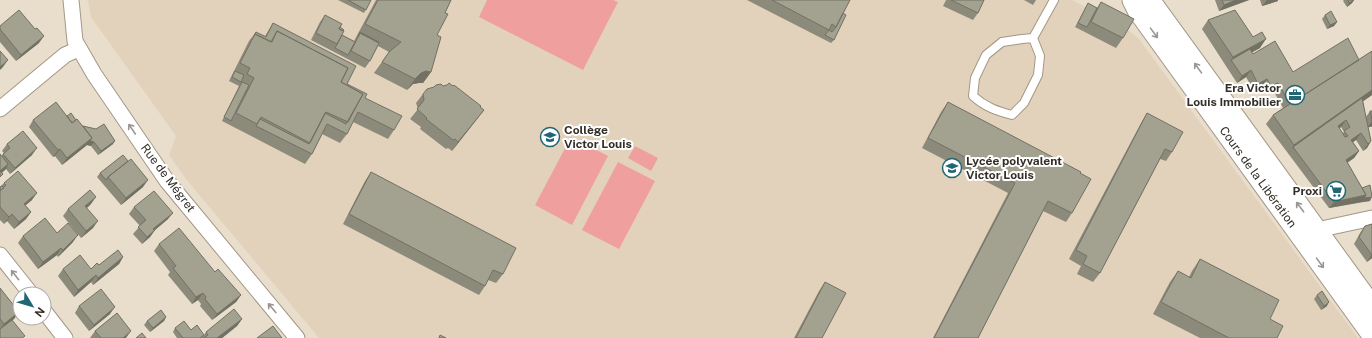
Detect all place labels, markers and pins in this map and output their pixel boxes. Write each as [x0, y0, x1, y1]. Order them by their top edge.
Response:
place label: Era Victor Louis Immobilier [1186, 81, 1281, 109]
office icon: Era Victor Louis Immobilier [1284, 84, 1306, 106]
place label: Collège Victor Louis [564, 123, 632, 151]
school or university icon: Collège Victor Louis [539, 126, 561, 148]
place label: Lycée polyvalent Victor Louis [966, 154, 1062, 182]
school or university icon: Lycée polyvalent Victor Louis [941, 157, 963, 179]
supermarket icon: Proxi [1325, 180, 1347, 202]
place label: Proxi [1293, 184, 1322, 198]

